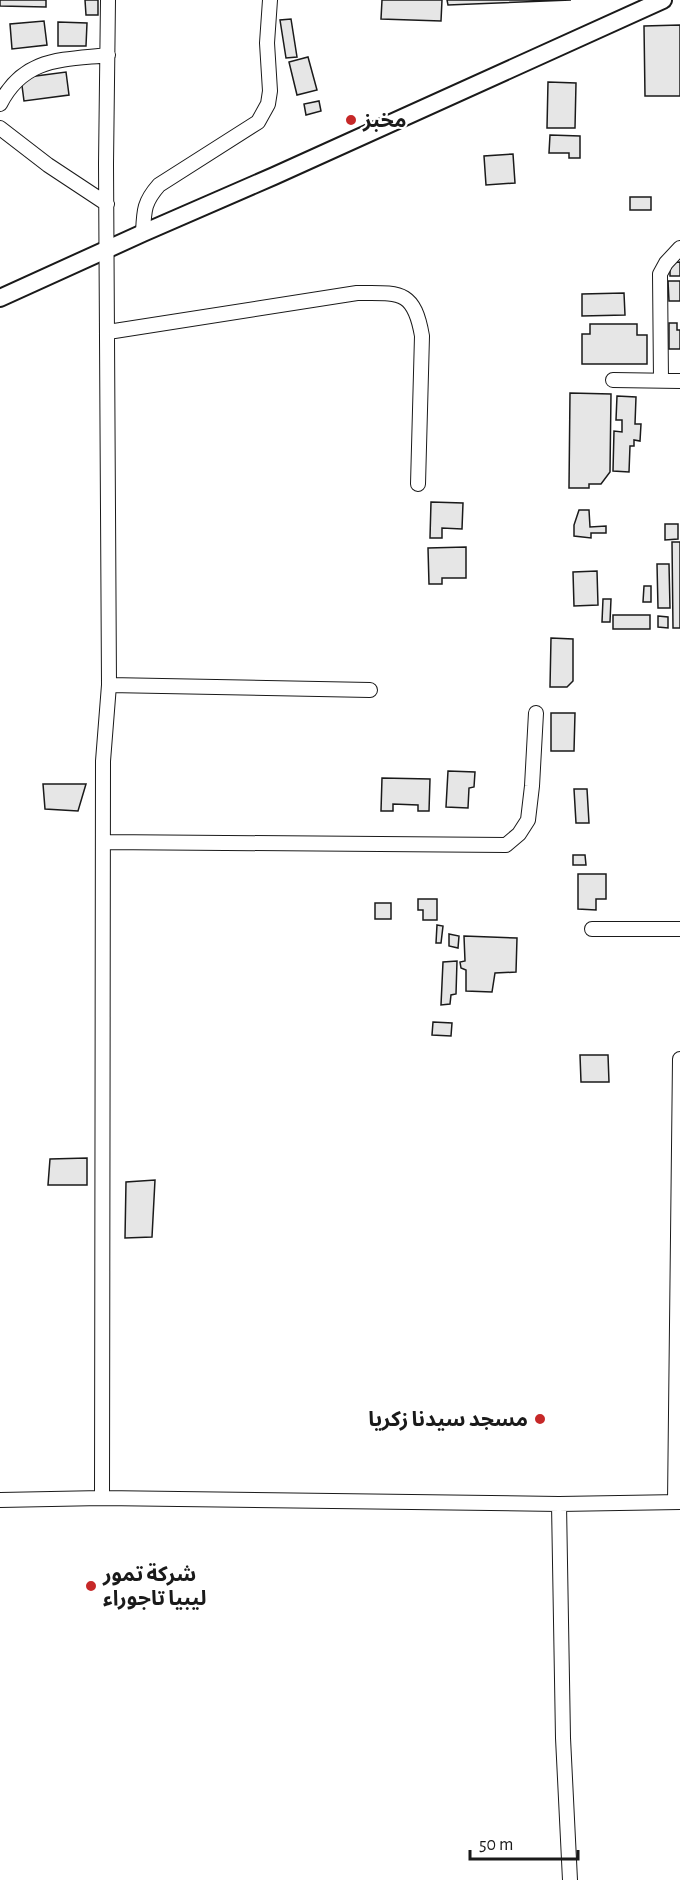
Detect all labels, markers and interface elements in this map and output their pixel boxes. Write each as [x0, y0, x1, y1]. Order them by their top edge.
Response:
place label: مخبز [362, 110, 406, 132]
marker: مخبز [344, 113, 358, 127]
place label: مسجد سيدنا زكريا [368, 1409, 528, 1431]
marker: مسجد سيدنا زكريا [533, 1412, 547, 1426]
place label: شركة تمور ليبيا تاجوراء [102, 1563, 206, 1610]
marker: شركة تمور ليبيا تاجوراء [84, 1579, 98, 1593]
scale bar [470, 1823, 578, 1861]
text: 50 m [479, 1836, 513, 1854]

